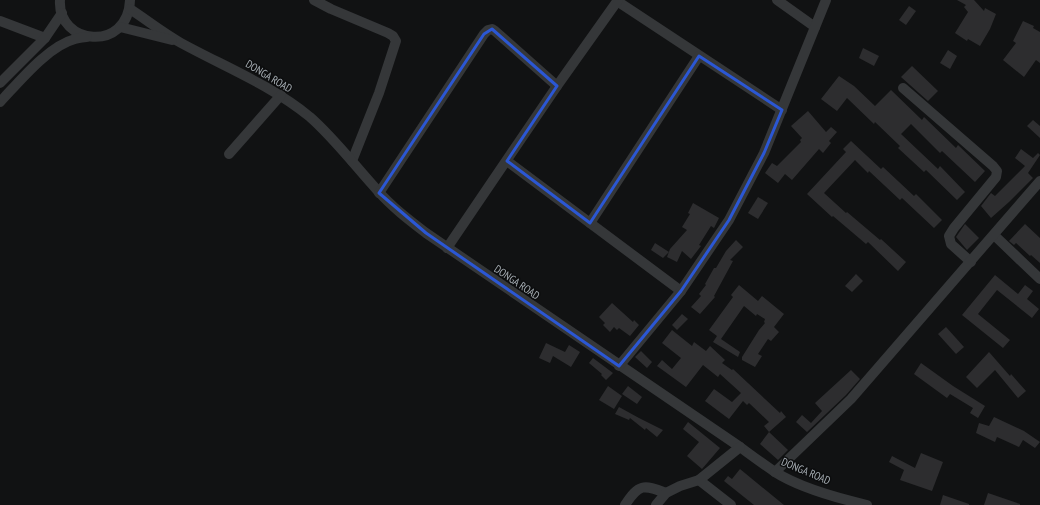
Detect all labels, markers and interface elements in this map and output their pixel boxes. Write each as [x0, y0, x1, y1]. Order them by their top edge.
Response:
street label: DONGA ROAD [243, 57, 295, 96]
street label: DONGA ROAD [491, 262, 543, 302]
street label: DONGA ROAD [779, 454, 833, 488]

